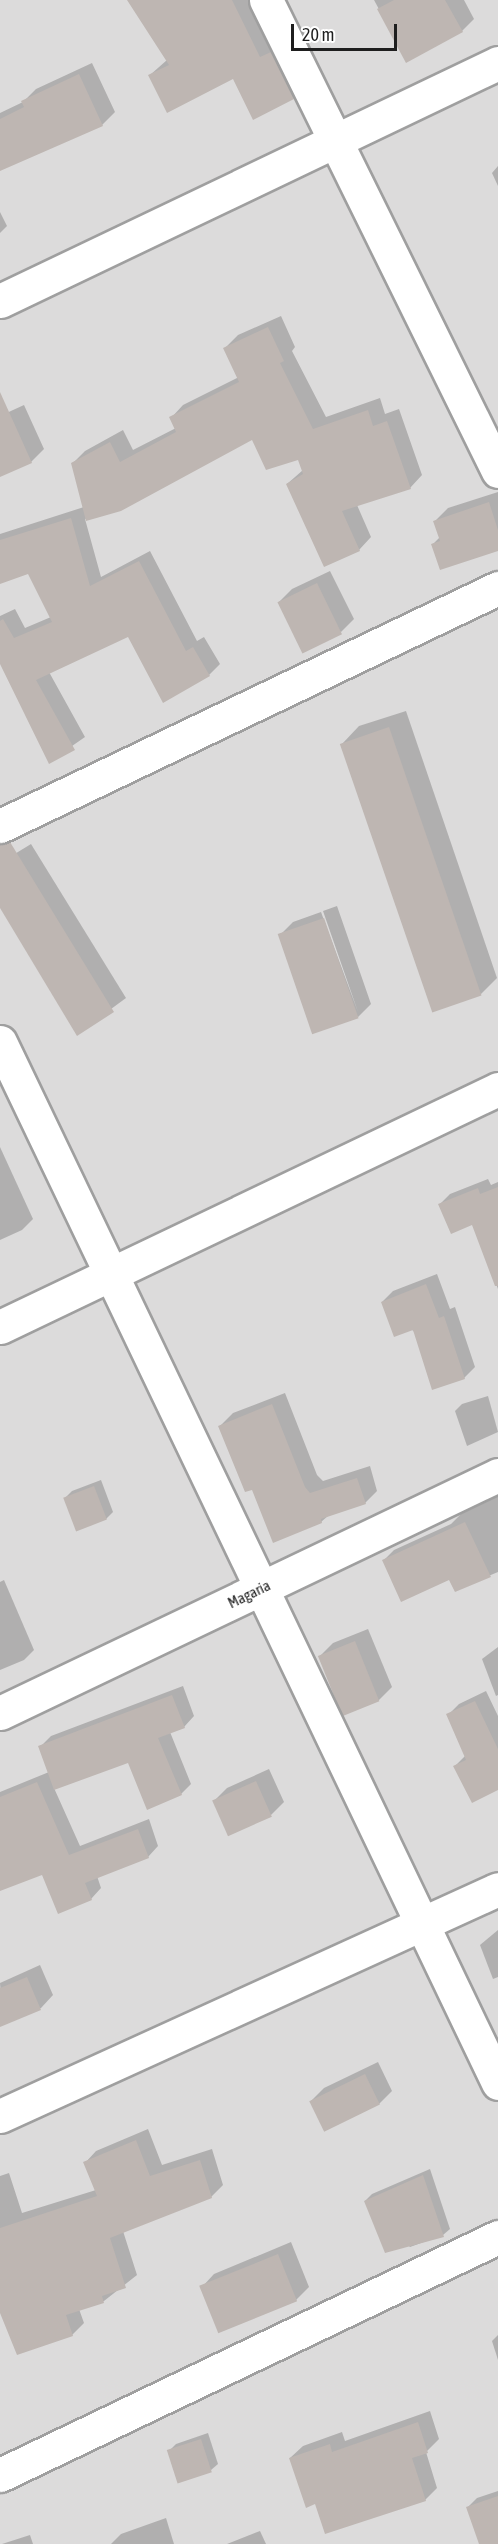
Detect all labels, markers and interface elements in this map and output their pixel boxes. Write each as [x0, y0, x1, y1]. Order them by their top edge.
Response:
scale bar [294, 12, 400, 50]
text: 20 m [302, 24, 334, 45]
street label: Magaria [225, 1576, 273, 1612]

